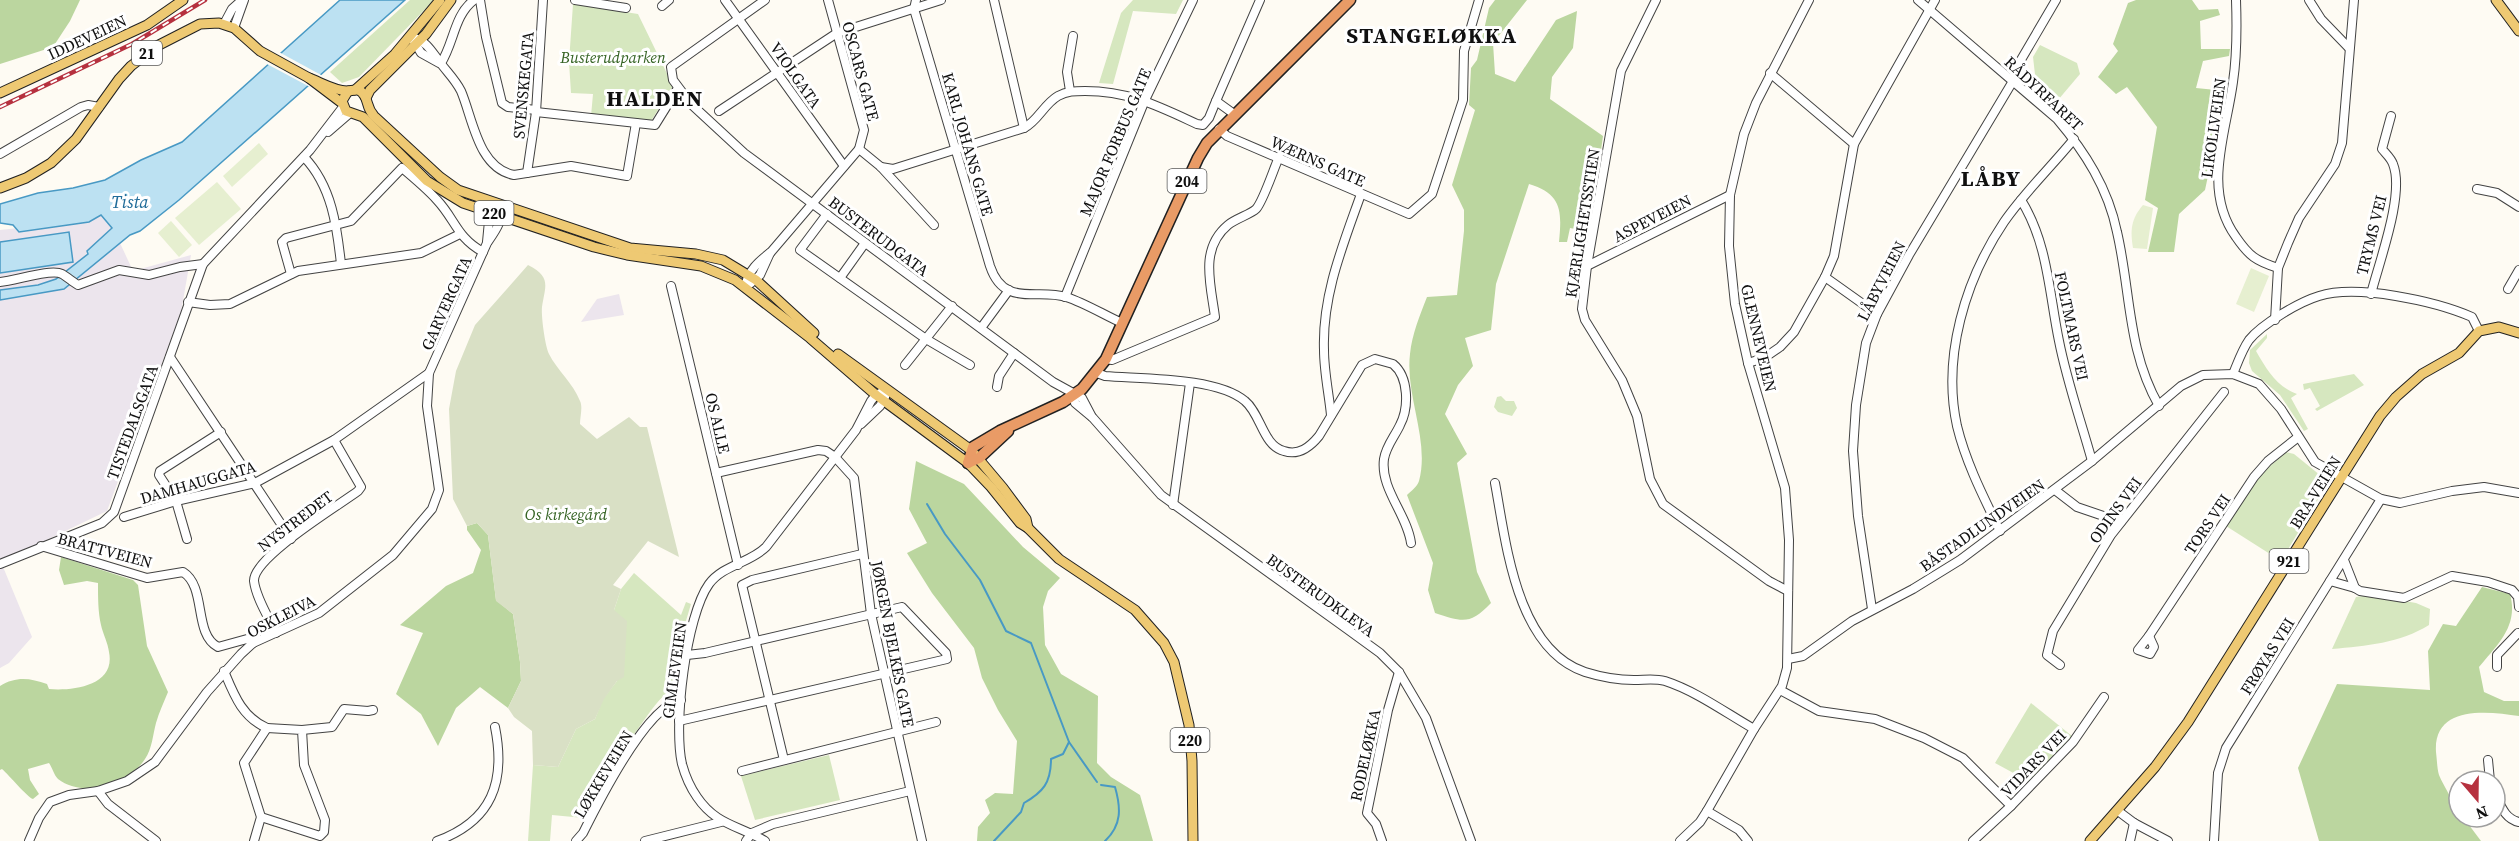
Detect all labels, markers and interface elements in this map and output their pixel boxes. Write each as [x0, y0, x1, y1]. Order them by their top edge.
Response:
street label: IDDEVEIEN [44, 9, 130, 65]
street label: OSCARS GATE [837, 19, 885, 123]
district label: STANGELØKKA [1346, 20, 1518, 50]
street label: SVENSKEGATA [507, 30, 539, 140]
street label: VIOLGATA [765, 38, 827, 113]
road number: 21 [132, 41, 162, 65]
park label: Busterudparken [559, 46, 666, 68]
street label: RÅDYRFARET [2000, 51, 2088, 135]
street label: MAJOR FORBUS GATE [1074, 64, 1156, 219]
street label: KARL JOHANS GATE [937, 70, 999, 219]
street label: LIKOLLVEIEN [2195, 76, 2231, 180]
district label: HALDEN [606, 83, 704, 113]
street label: WÆRNS GATE [1267, 130, 1369, 192]
street label: KJÆRLIGHETSSTIEN [1559, 146, 1605, 299]
district label: LÅBY [1961, 163, 2021, 193]
road number: 204 [1168, 169, 1206, 193]
water label: Tista [111, 189, 149, 214]
street label: ASPEVEIEN [1609, 189, 1695, 247]
street label: BUSTERUDGATA [824, 191, 934, 281]
street label: TRYMS VEI [2350, 193, 2392, 277]
road number: 220 [474, 201, 514, 225]
street label: LÅBYVEIEN [1851, 237, 1911, 325]
street label: GARVERGATA [415, 252, 477, 353]
street label: FOLTMARS VEI [2050, 269, 2094, 383]
street label: GLENNEVEIEN [1736, 282, 1782, 394]
street label: TISTEDALSGATA [101, 361, 163, 483]
street label: OS ALLE [700, 390, 736, 456]
street label: BRA-VEIEN [2284, 451, 2346, 533]
street label: DAMHAUGGATA [138, 455, 259, 509]
street label: ODINS VEI [2083, 472, 2147, 548]
street label: BÅSTADLUNDVEIEN [1915, 473, 2049, 577]
street label: NYSTREDET [253, 485, 338, 557]
street label: TORS VEI [2179, 489, 2235, 559]
park label: Os kirkegård [525, 503, 608, 525]
street label: BRATTVEIEN [55, 527, 155, 573]
street label: BUSTERUDKLEVA [1262, 548, 1380, 642]
road number: 921 [2270, 549, 2308, 573]
street label: JØRGEN BJELKES GATE [866, 558, 920, 730]
street label: OSKLEIVA [243, 589, 319, 643]
street label: FRØYAS VEI [2235, 613, 2299, 699]
street label: GIMLEVEIEN [656, 620, 692, 720]
street label: RODELØKKA [1344, 706, 1386, 803]
street label: VIDARS VEI [1995, 724, 2071, 802]
street label: LØKKEVEIEN [568, 726, 638, 822]
road number: 220 [1170, 728, 1210, 752]
north arrow [2447, 769, 2507, 829]
text: N [2473, 801, 2491, 826]

